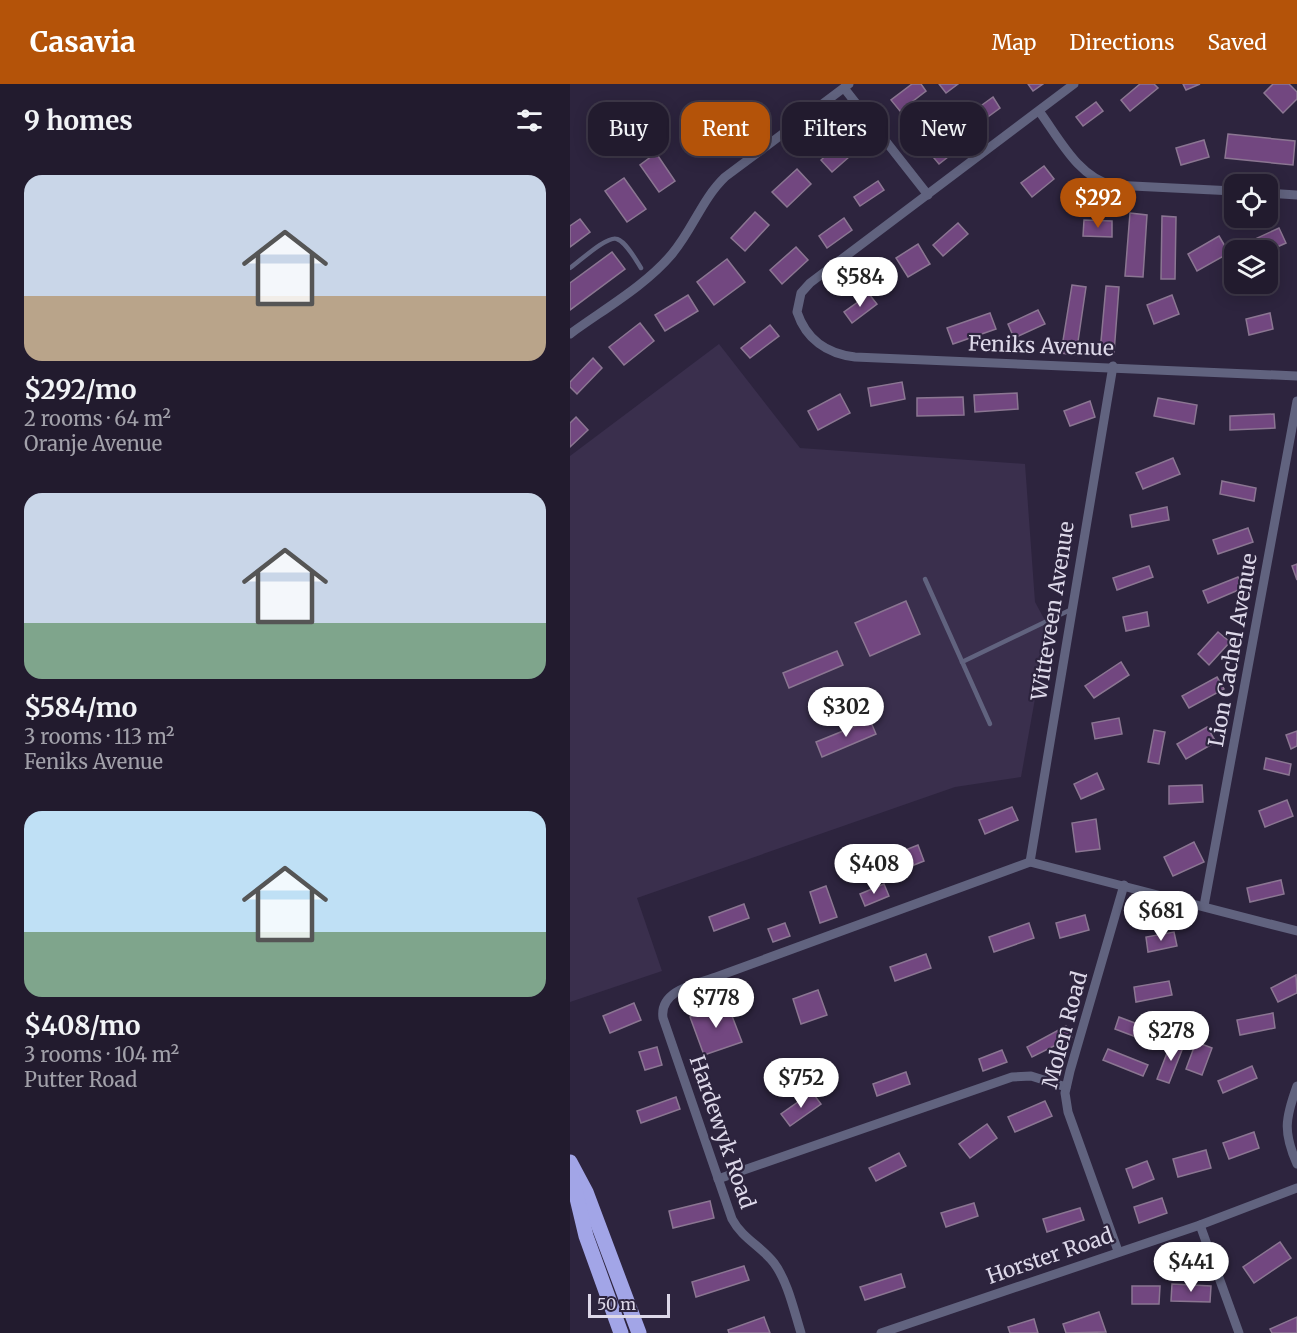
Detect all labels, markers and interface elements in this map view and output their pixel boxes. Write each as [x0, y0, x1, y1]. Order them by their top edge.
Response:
text: Casavia [30, 24, 136, 60]
text: Map [992, 29, 1036, 56]
text: Directions [1069, 29, 1174, 56]
text: Saved [1207, 29, 1267, 56]
chip: Buy [588, 102, 669, 156]
chip: Rent [681, 102, 770, 156]
chip: Filters [782, 102, 888, 156]
chip: New [900, 102, 987, 156]
text: 9 homes [24, 104, 133, 137]
icon: filters [513, 104, 546, 137]
map controls [1224, 174, 1278, 294]
button: locate [1224, 174, 1278, 228]
pin: $292 [1062, 178, 1134, 229]
text: $292 [1074, 185, 1122, 210]
icon: home [231, 214, 339, 322]
button: layers [1224, 240, 1278, 294]
pin: $584 [824, 257, 896, 308]
text: $584 [836, 264, 884, 289]
street label: Feniks Avenue [968, 329, 1114, 362]
text: $292/mo [24, 373, 137, 406]
text: 2 rooms · 64 m² [24, 406, 171, 431]
text: Oranje Avenue [24, 431, 162, 456]
street label: Witteveen Avenue [1025, 519, 1080, 704]
icon: home [231, 532, 339, 640]
street label: Lion Cachel Avenue [1202, 551, 1263, 749]
pin: $302 [810, 687, 882, 738]
text: $584/mo [24, 691, 137, 724]
text: $302 [822, 694, 870, 719]
text: 3 rooms · 113 m² [24, 724, 174, 749]
text: Feniks Avenue [24, 749, 163, 774]
pin: $408 [838, 844, 910, 895]
icon: home [231, 850, 339, 958]
text: $408 [848, 851, 900, 876]
pin: $681 [1125, 891, 1197, 942]
text: $681 [1138, 898, 1184, 923]
street label: Molen Road [1036, 968, 1093, 1091]
pin: $778 [680, 978, 752, 1029]
text: $778 [692, 985, 740, 1010]
text: $408/mo [24, 1009, 141, 1042]
pin: $278 [1135, 1011, 1207, 1062]
text: $278 [1147, 1018, 1195, 1043]
text: 3 rooms · 104 m² [24, 1042, 179, 1067]
street label: Hardewyk Road [684, 1052, 761, 1212]
pin: $752 [765, 1058, 837, 1109]
text: $752 [778, 1065, 824, 1090]
text: Putter Road [24, 1067, 137, 1092]
street label: Horster Road [983, 1221, 1117, 1290]
pin: $441 [1155, 1242, 1227, 1293]
text: $441 [1168, 1249, 1214, 1274]
scale bar [588, 1291, 670, 1318]
text: 50 m [597, 1294, 636, 1314]

